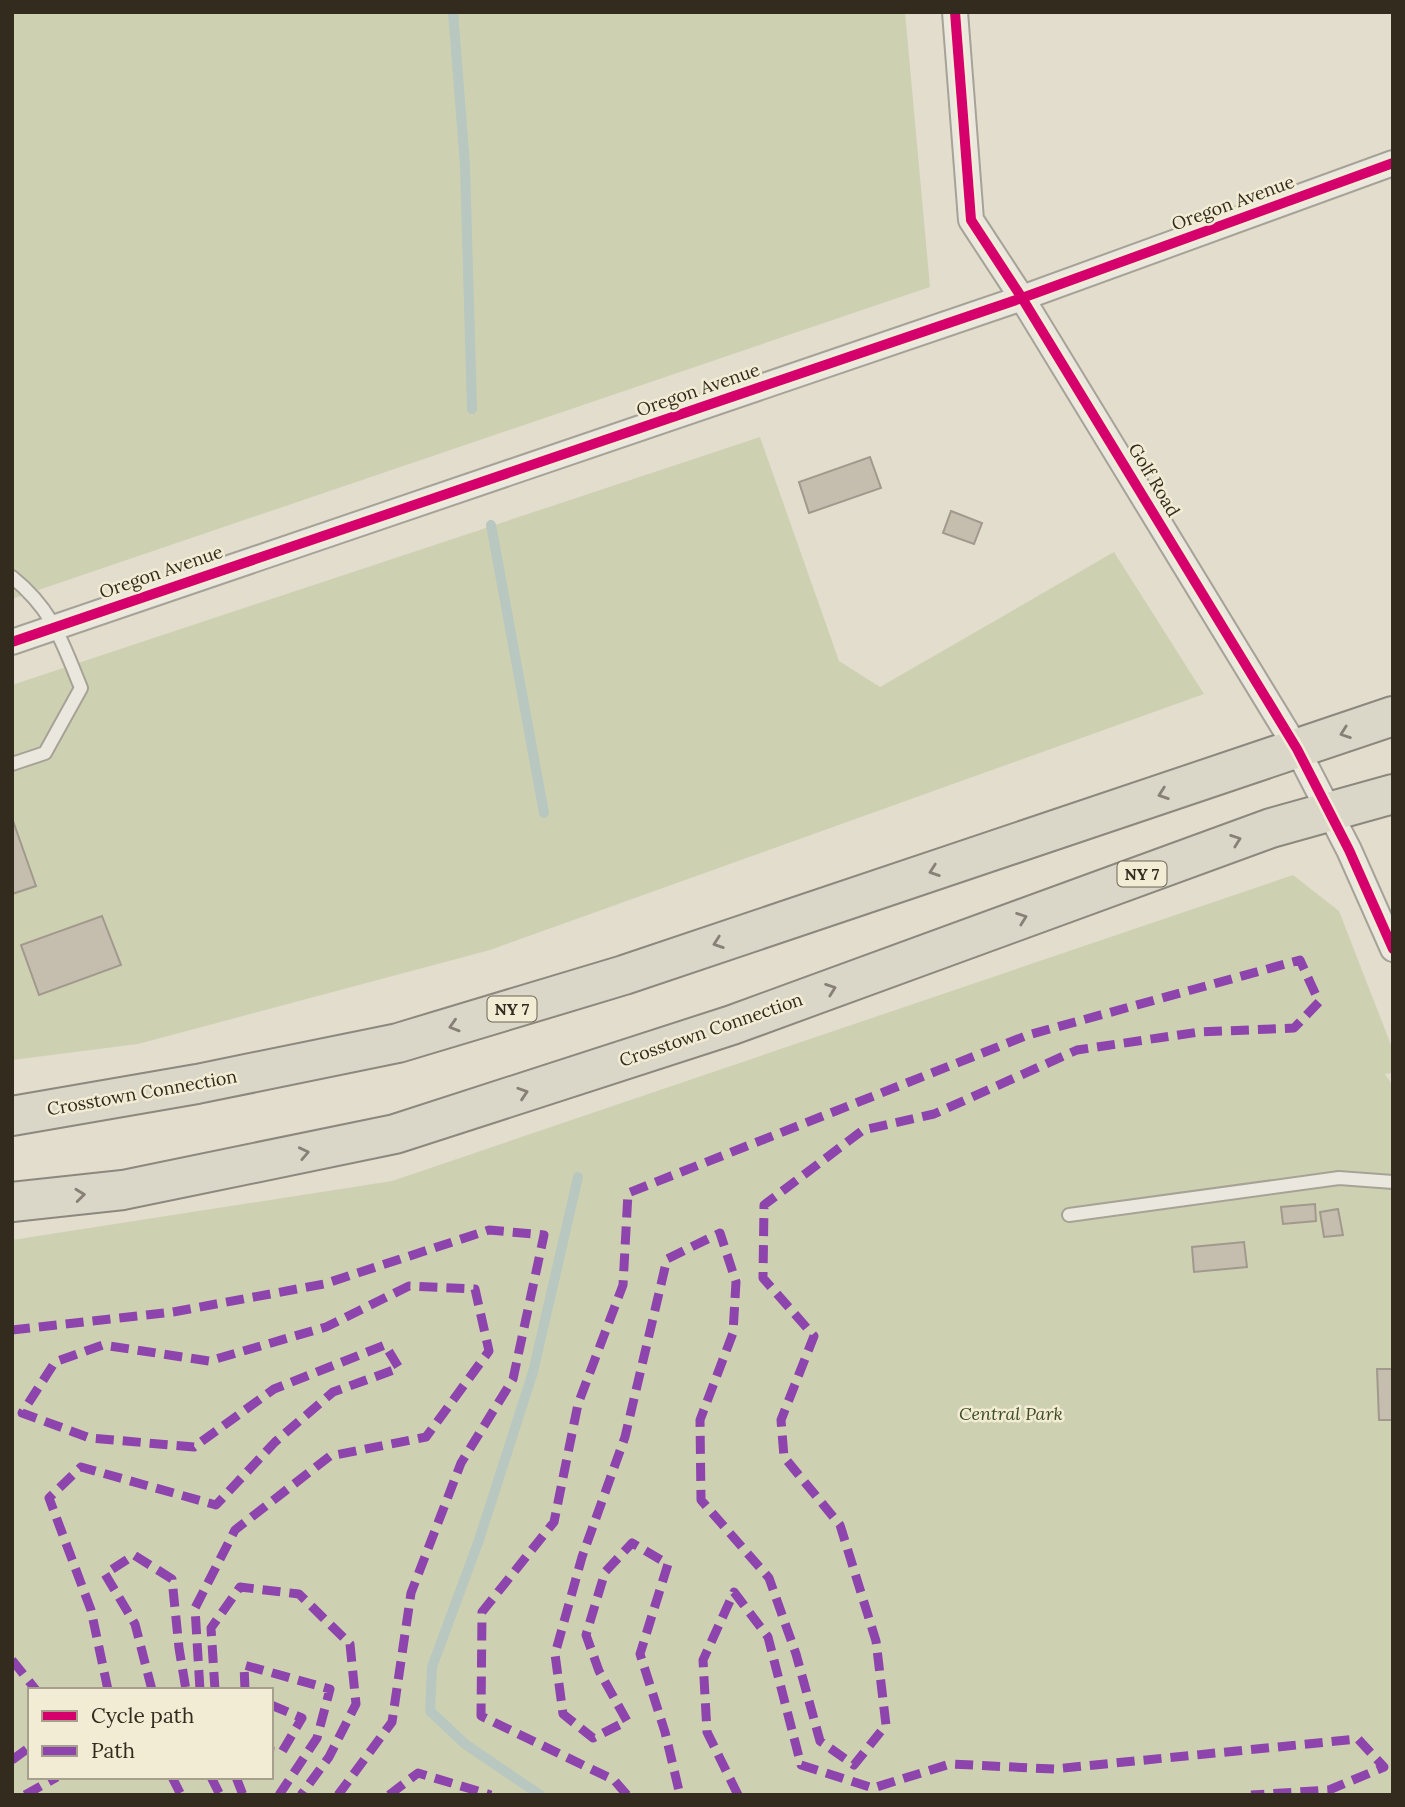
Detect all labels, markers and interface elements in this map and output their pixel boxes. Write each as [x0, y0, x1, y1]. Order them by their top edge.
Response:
street label: Oregon Avenue [1168, 170, 1298, 235]
street label: Oregon Avenue [633, 358, 763, 421]
street label: Golf Road [1124, 439, 1185, 521]
street label: Oregon Avenue [96, 540, 226, 603]
one-way arrow [1340, 724, 1352, 738]
one-way arrow [1157, 786, 1170, 800]
one-way arrow [1229, 834, 1241, 848]
road number: NY 7 [1118, 862, 1166, 887]
one-way arrow [928, 863, 941, 877]
one-way arrow [1015, 912, 1027, 926]
one-way arrow [713, 935, 725, 950]
one-way arrow [824, 983, 836, 997]
street label: Crosstown Connection [616, 987, 806, 1072]
road number: NY 7 [488, 996, 536, 1021]
one-way arrow [449, 1018, 461, 1033]
street label: Crosstown Connection [45, 1064, 239, 1121]
one-way arrow [516, 1087, 528, 1101]
one-way arrow [298, 1146, 310, 1161]
one-way arrow [74, 1187, 86, 1202]
park label: Central Park [959, 1402, 1063, 1425]
legend [28, 1688, 273, 1779]
text: Cycle path [91, 1702, 194, 1729]
text: Path [91, 1737, 135, 1764]

